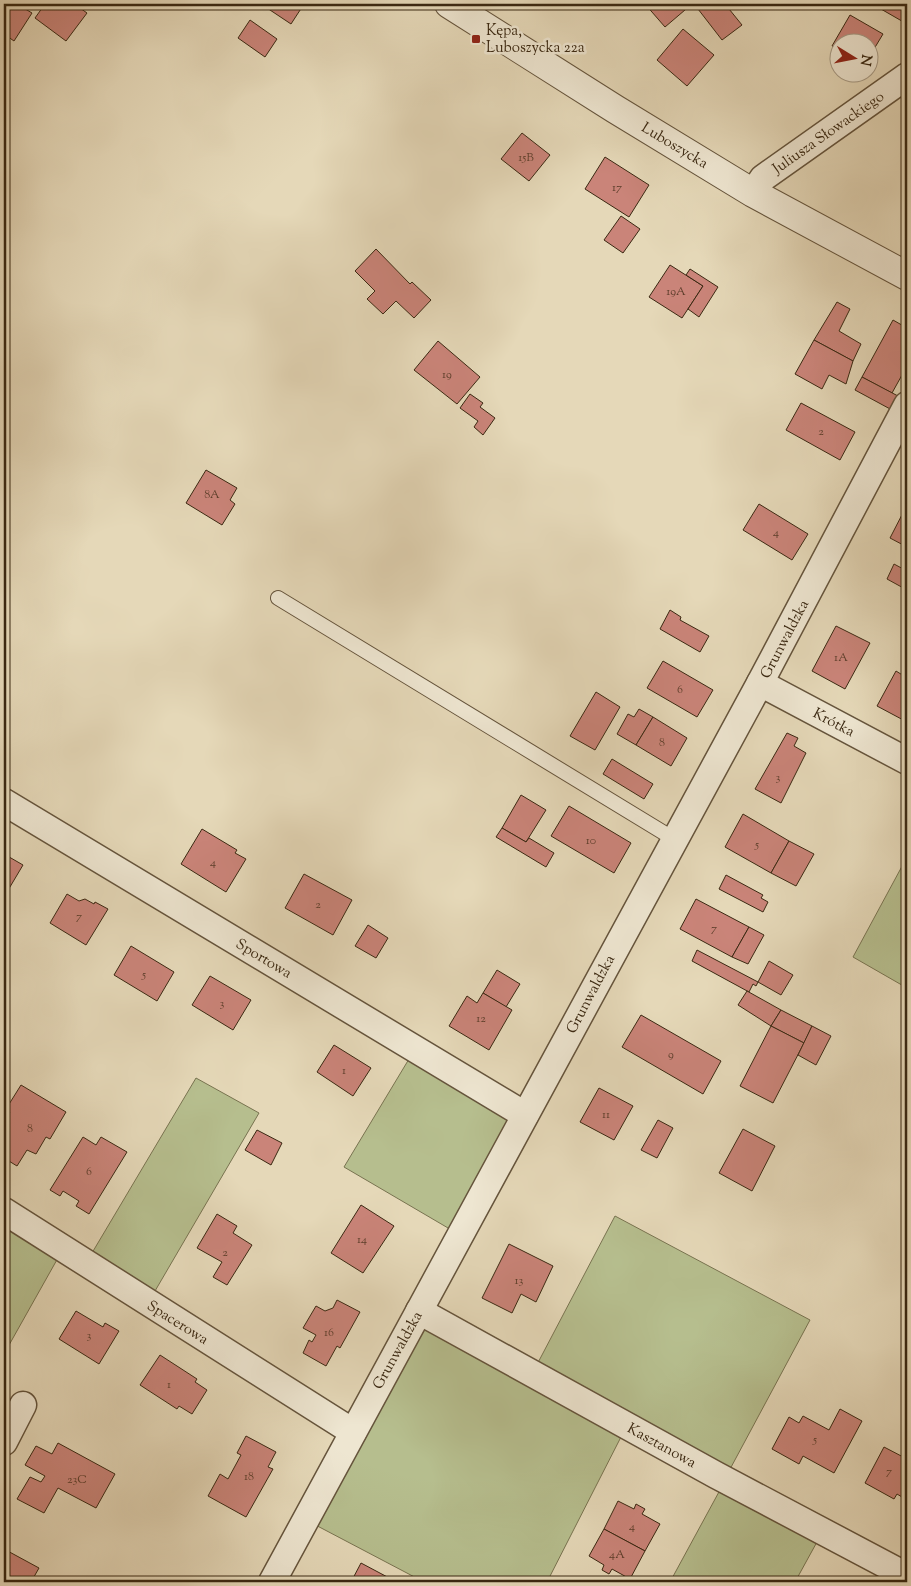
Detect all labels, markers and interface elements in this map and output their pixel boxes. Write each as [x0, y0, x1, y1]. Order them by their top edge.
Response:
place label: Kępa, Luboszycka 22a [486, 21, 585, 59]
north arrow [828, 32, 878, 82]
marker: Kępa, Luboszycka 22a [470, 33, 482, 45]
text: N [854, 53, 876, 67]
street label: Juliusza Słowackiego [768, 87, 889, 180]
street label: Luboszycka [637, 118, 712, 175]
house number: 15B [518, 149, 534, 167]
house number: 17 [612, 179, 622, 197]
house number: 19A [666, 283, 686, 301]
house number: 19 [442, 366, 452, 384]
house number: 2 [818, 423, 824, 441]
house number: 8A [204, 486, 220, 504]
house number: 4 [773, 524, 779, 542]
street label: Grunwaldzka [756, 597, 815, 683]
house number: 1A [834, 649, 848, 667]
house number: 6 [677, 681, 683, 699]
street label: Krótka [809, 704, 858, 743]
house number: 8 [659, 734, 665, 752]
house number: 3 [776, 769, 781, 787]
house number: 10 [586, 832, 596, 850]
house number: 5 [754, 836, 759, 854]
house number: 4 [210, 854, 216, 872]
house number: 2 [315, 896, 321, 914]
house number: 7 [76, 908, 82, 926]
house number: 7 [711, 920, 717, 938]
street label: Sportowa [231, 934, 295, 984]
street label: Grunwaldzka [562, 952, 621, 1038]
house number: 5 [141, 966, 146, 984]
house number: 3 [220, 995, 225, 1013]
house number: 12 [476, 1010, 486, 1028]
house number: 9 [668, 1046, 674, 1064]
house number: 1 [342, 1062, 346, 1080]
house number: 11 [602, 1106, 610, 1124]
house number: 8 [27, 1120, 33, 1138]
house number: 6 [86, 1163, 92, 1181]
house number: 14 [357, 1231, 367, 1249]
house number: 2 [222, 1244, 228, 1262]
house number: 13 [515, 1272, 524, 1290]
street label: Spacerowa [142, 1296, 212, 1351]
street label: Grunwaldzka [368, 1308, 428, 1394]
house number: 16 [324, 1324, 334, 1342]
house number: 3 [87, 1327, 92, 1345]
house number: 1 [167, 1376, 171, 1394]
street label: Kasztanowa [623, 1419, 700, 1474]
house number: 5 [812, 1431, 817, 1449]
house number: 7 [886, 1463, 892, 1481]
house number: 18 [244, 1468, 254, 1486]
house number: 23C [67, 1471, 87, 1489]
house number: 4 [629, 1518, 635, 1536]
house number: 4A [609, 1546, 625, 1564]

